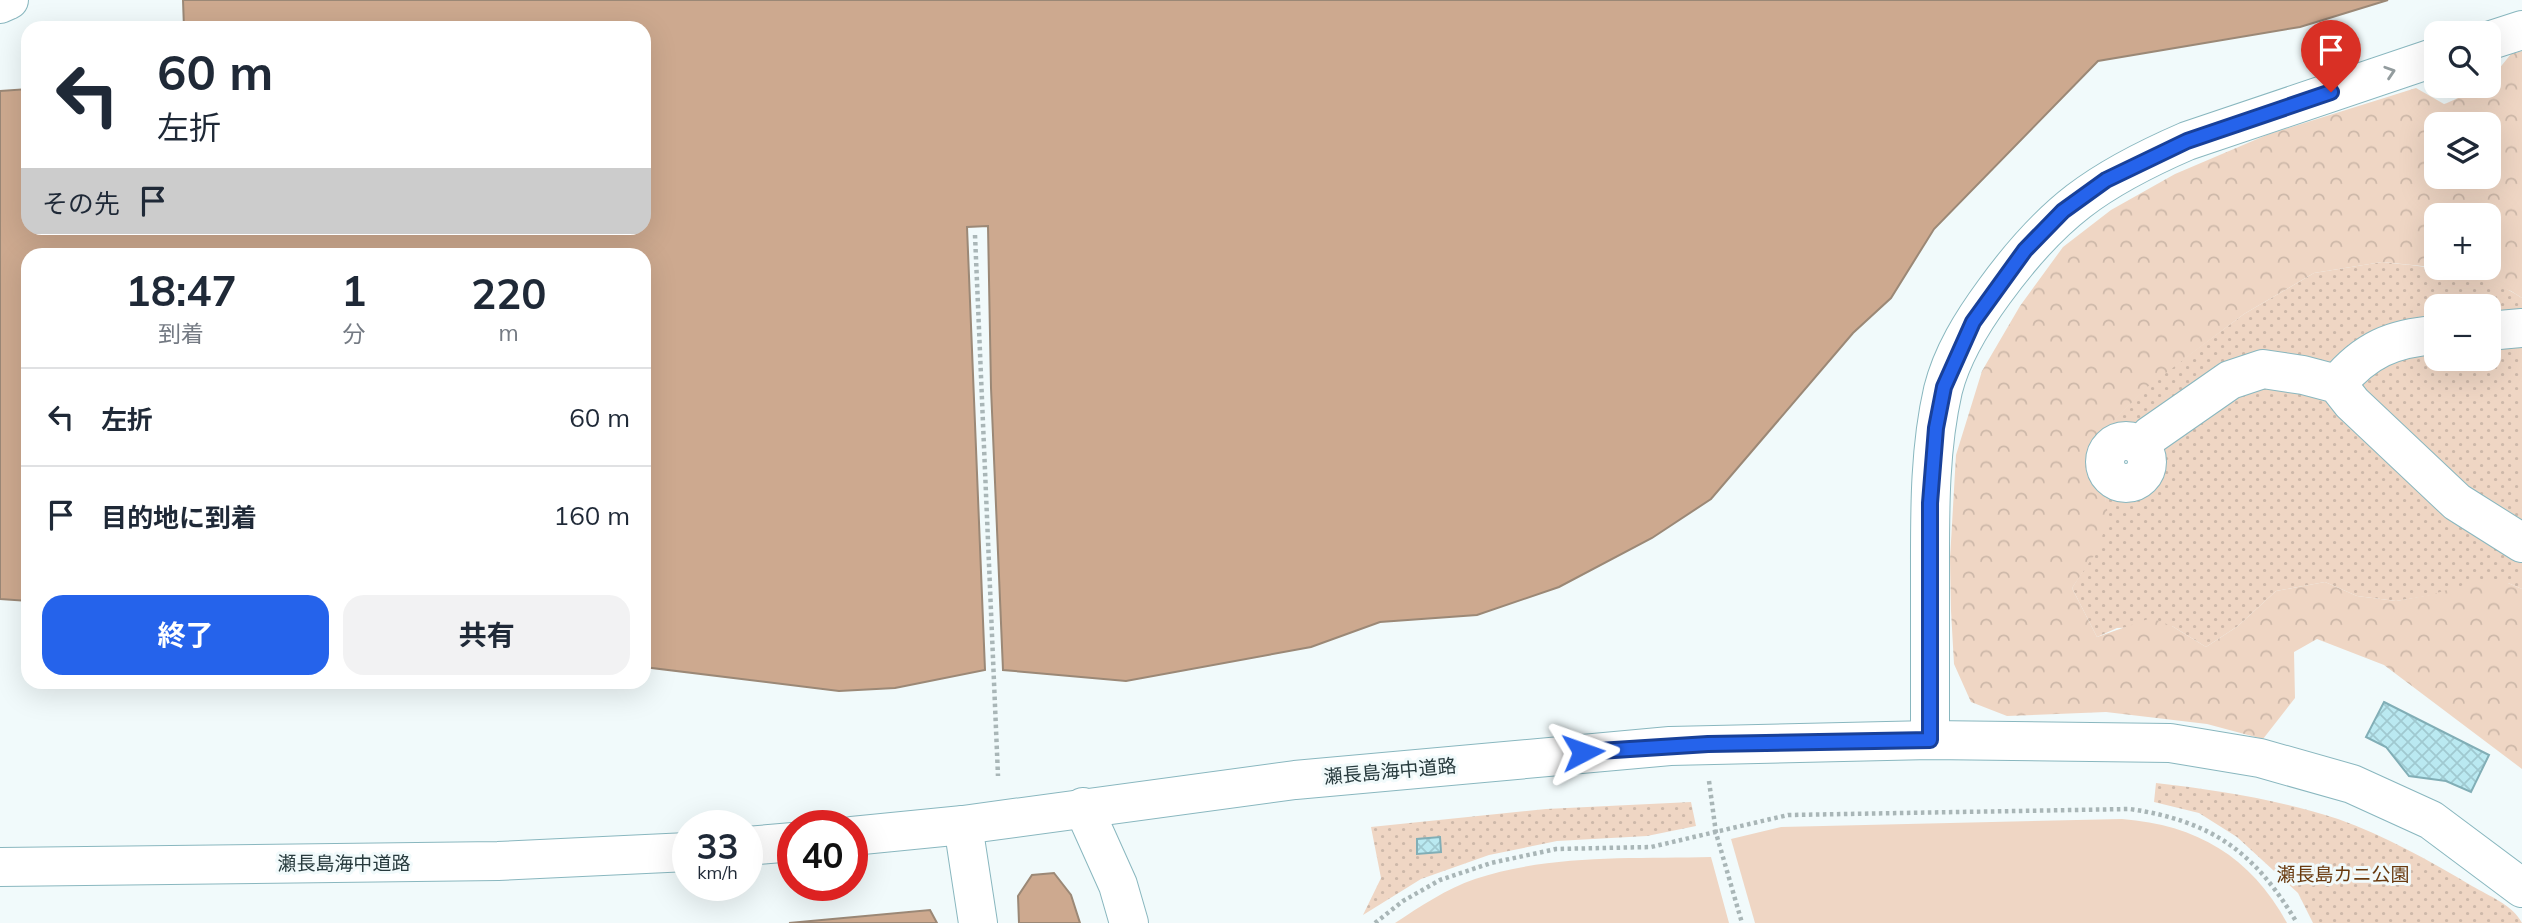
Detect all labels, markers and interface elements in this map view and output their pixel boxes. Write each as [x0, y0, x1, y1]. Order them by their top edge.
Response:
pin [2301, 20, 2361, 92]
map controls [2424, 21, 2501, 371]
button: search [2424, 21, 2501, 98]
icon: arrive [2312, 31, 2350, 69]
text: 60 m [157, 41, 273, 102]
icon: left [42, 49, 133, 140]
one-way arrow [2384, 65, 2396, 80]
text: 左折 [157, 107, 221, 147]
button: layers [2424, 112, 2501, 189]
icon: arrive [134, 182, 172, 220]
text: その先 [42, 187, 120, 220]
button: + [2424, 203, 2501, 280]
text: 18:47 [125, 264, 237, 317]
text: 1 [341, 264, 366, 317]
text: 220 [471, 267, 546, 320]
button: − [2424, 294, 2501, 371]
text: m [499, 318, 519, 347]
text: 到着 [158, 319, 204, 348]
text: 分 [342, 319, 365, 348]
icon: left [42, 398, 80, 436]
text: 60 m [569, 401, 630, 434]
text: 左折 [101, 403, 153, 436]
icon: arrive [42, 496, 80, 534]
text: 160 m [554, 499, 630, 532]
text: 目的地に到着 [101, 501, 257, 534]
button: 終了 [42, 595, 329, 675]
button: 共有 [343, 595, 630, 675]
position arrow [1546, 715, 1620, 789]
street label: 瀬長島海中道路 [1323, 753, 1457, 789]
speed limit sign: 40 [777, 810, 868, 901]
text: 33 [696, 824, 739, 868]
street label: 瀬長島海中道路 [277, 851, 411, 875]
text: km/h [697, 861, 738, 884]
park label: 瀬長島カニ公園 [2276, 862, 2410, 886]

